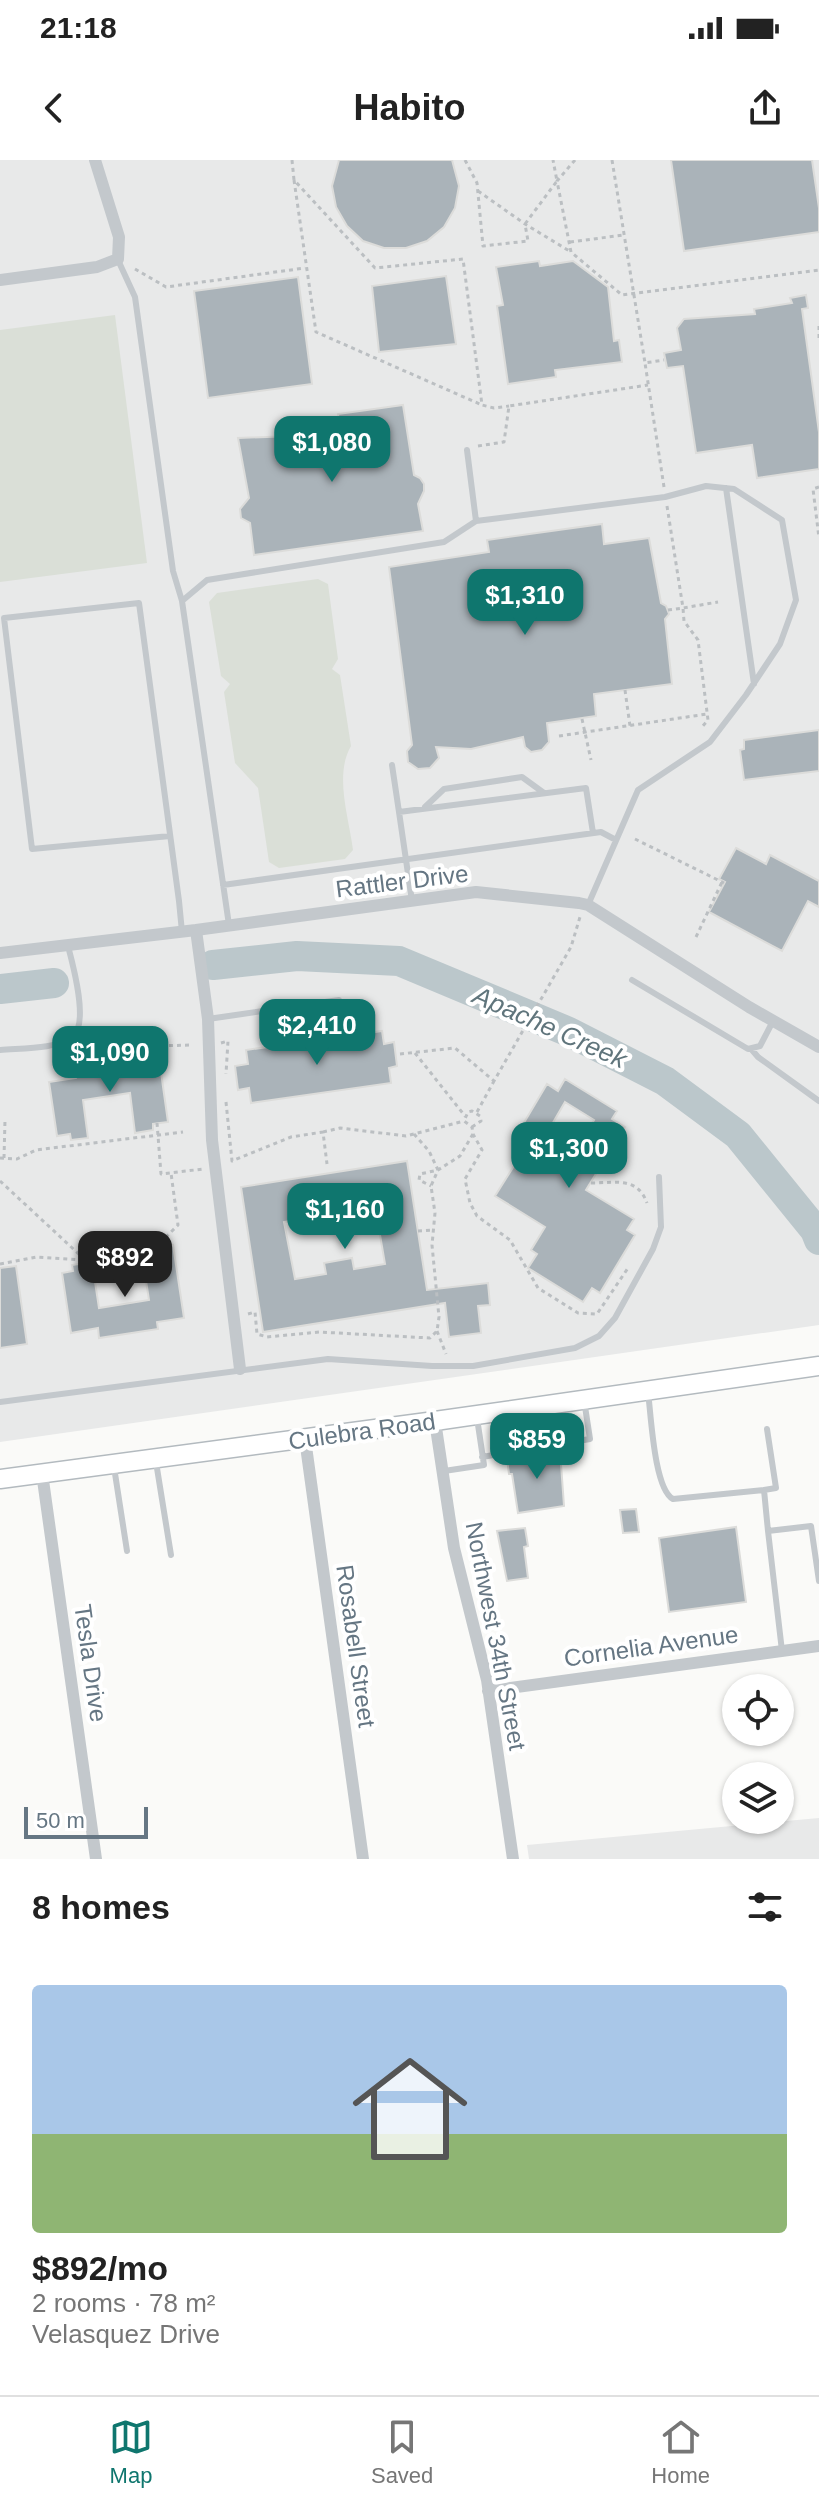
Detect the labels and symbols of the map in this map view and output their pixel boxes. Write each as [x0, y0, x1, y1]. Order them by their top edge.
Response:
pin: $1,080 [267, 416, 397, 484]
pin: $1,310 [460, 569, 590, 637]
street label: Rattler Drive [334, 859, 470, 903]
water label: Apache Creek [467, 979, 633, 1075]
pin: $2,410 [252, 999, 382, 1067]
pin: $1,090 [45, 1026, 175, 1094]
pin: $1,300 [504, 1122, 634, 1190]
pin: $1,160 [280, 1183, 410, 1251]
pin: $892 [78, 1231, 172, 1299]
street label: Culebra Road [287, 1407, 437, 1455]
pin: $859 [490, 1413, 584, 1481]
street label: Northwest 34th Street [461, 1519, 531, 1753]
street label: Rosabell Street [331, 1563, 381, 1729]
street label: Tesla Drive [69, 1602, 113, 1724]
street label: Cornelia Avenue [562, 1620, 740, 1672]
scale bar [24, 1803, 148, 1839]

